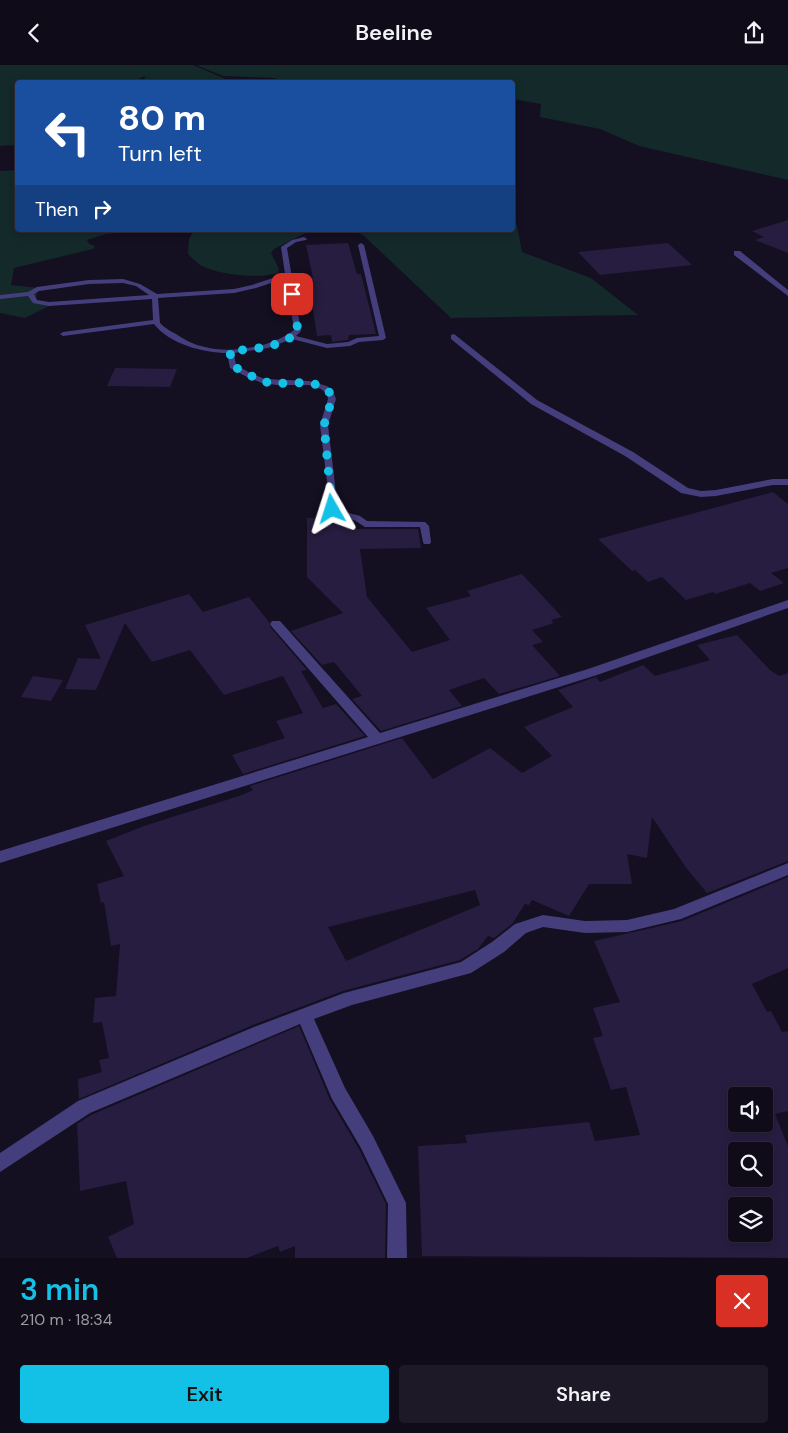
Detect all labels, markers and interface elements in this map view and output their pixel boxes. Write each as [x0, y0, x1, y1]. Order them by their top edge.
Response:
text: Beeline [355, 18, 433, 47]
icon: back [20, 19, 48, 47]
icon: share [740, 19, 768, 47]
text: 80 m [118, 95, 206, 141]
icon: left [35, 100, 100, 165]
text: Turn left [118, 139, 202, 168]
icon: right [88, 195, 116, 223]
text: Then [35, 197, 78, 222]
pin [271, 273, 313, 315]
icon: arrive [278, 280, 306, 308]
position arrow [305, 482, 357, 534]
map controls [728, 1087, 773, 1242]
button: sound [728, 1087, 773, 1132]
button: search [728, 1142, 773, 1187]
button: layers [728, 1197, 773, 1242]
text: 3 min [20, 1270, 99, 1309]
button: close [716, 1275, 768, 1327]
text: 210 m · 18:34 [20, 1309, 112, 1330]
button: Exit [20, 1365, 389, 1423]
button: Share [399, 1365, 768, 1423]

